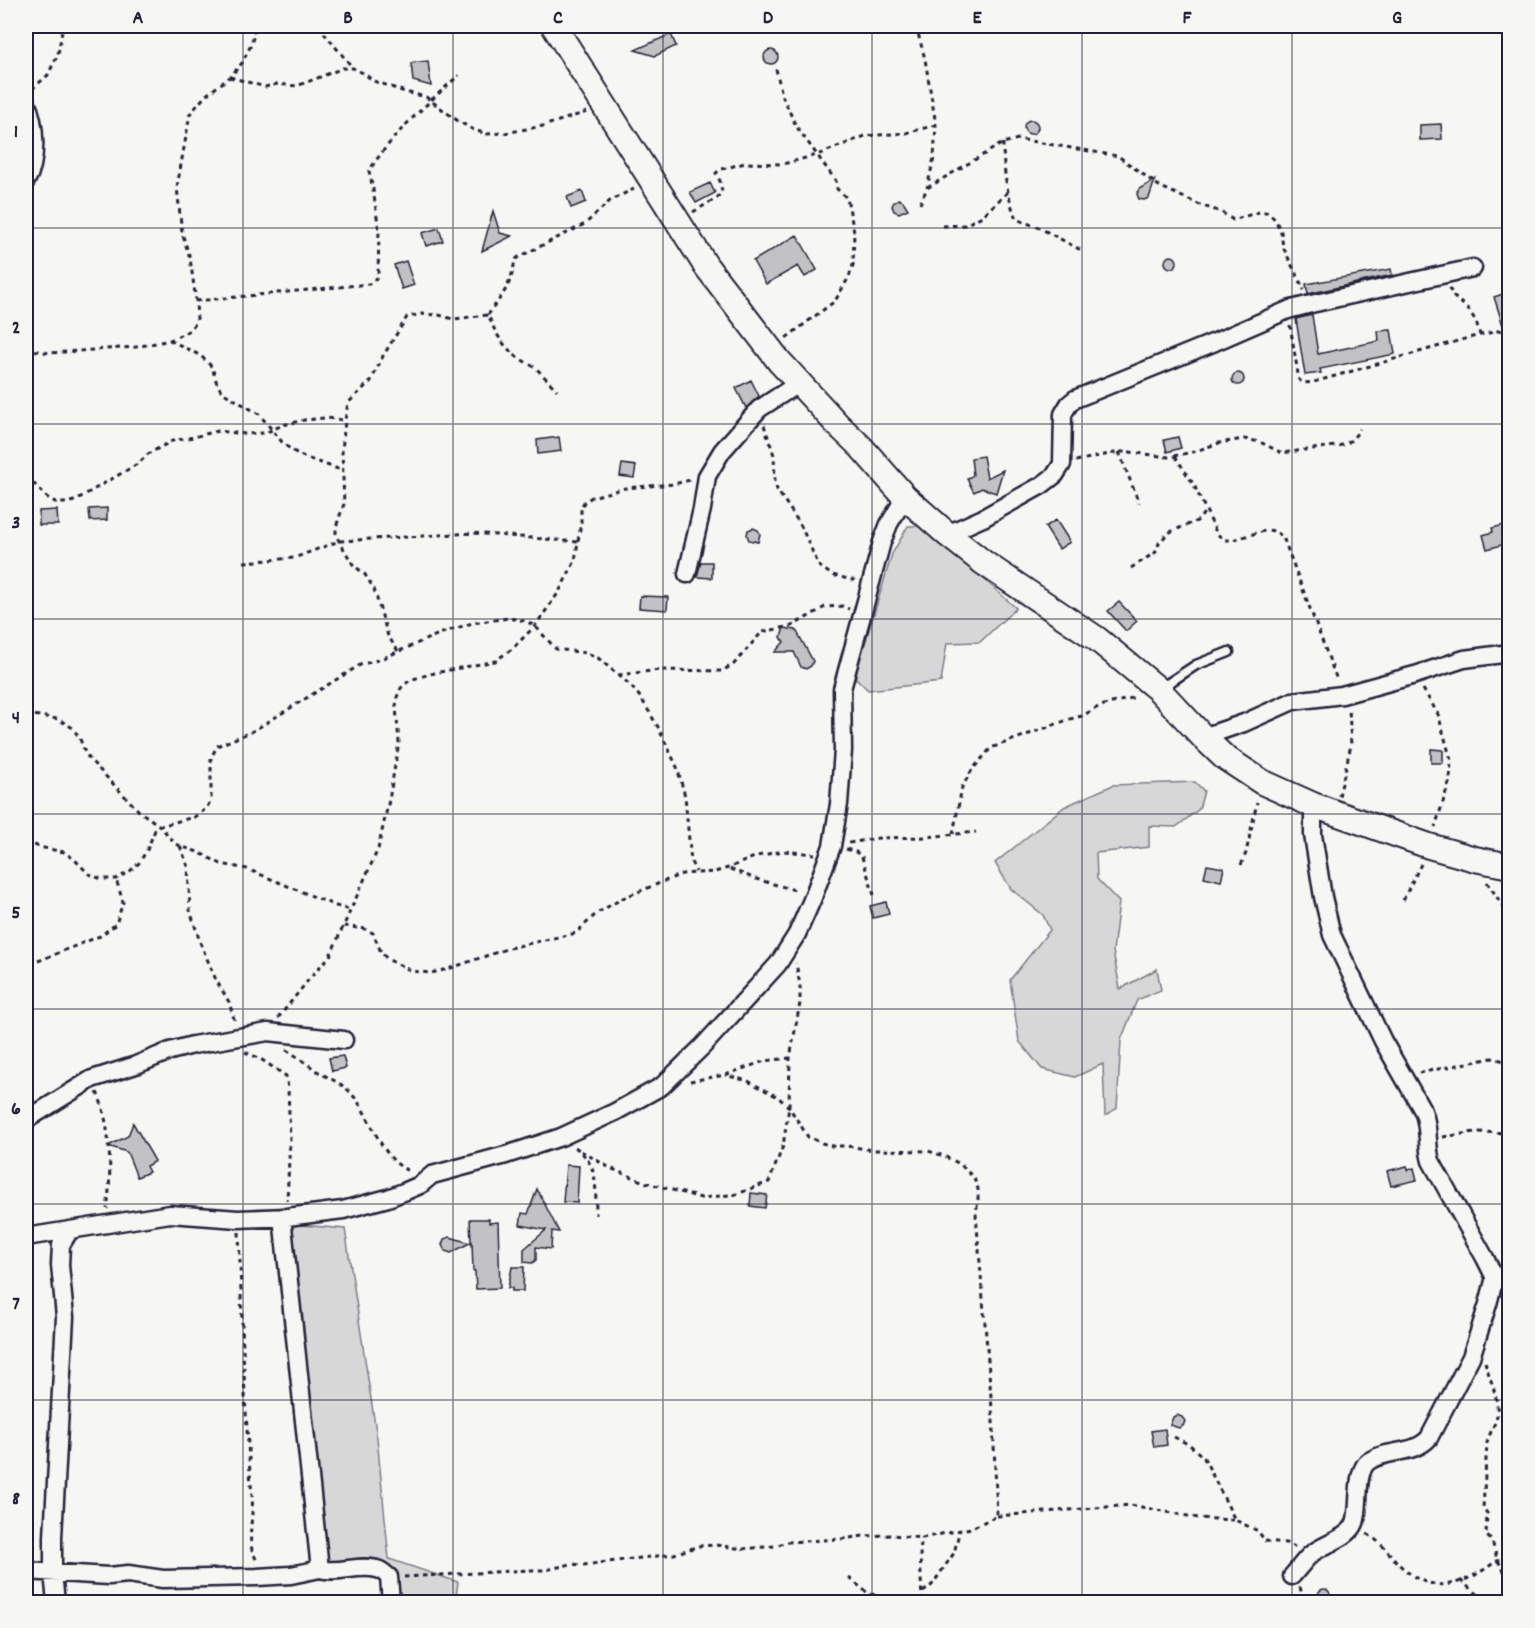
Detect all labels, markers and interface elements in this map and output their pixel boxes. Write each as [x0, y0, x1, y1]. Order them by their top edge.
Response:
text: A [133, 5, 144, 33]
text: B [343, 5, 353, 33]
text: C [553, 5, 563, 33]
text: D [763, 5, 774, 33]
text: E [972, 5, 982, 33]
text: F [1183, 5, 1193, 33]
text: G [1392, 5, 1402, 33]
text: 1 [14, 119, 18, 147]
text: 2 [12, 315, 20, 343]
text: 3 [12, 510, 20, 538]
text: 4 [12, 705, 20, 733]
text: 5 [11, 900, 21, 928]
text: 6 [11, 1096, 21, 1124]
text: 7 [12, 1291, 20, 1319]
text: 8 [12, 1486, 20, 1514]

